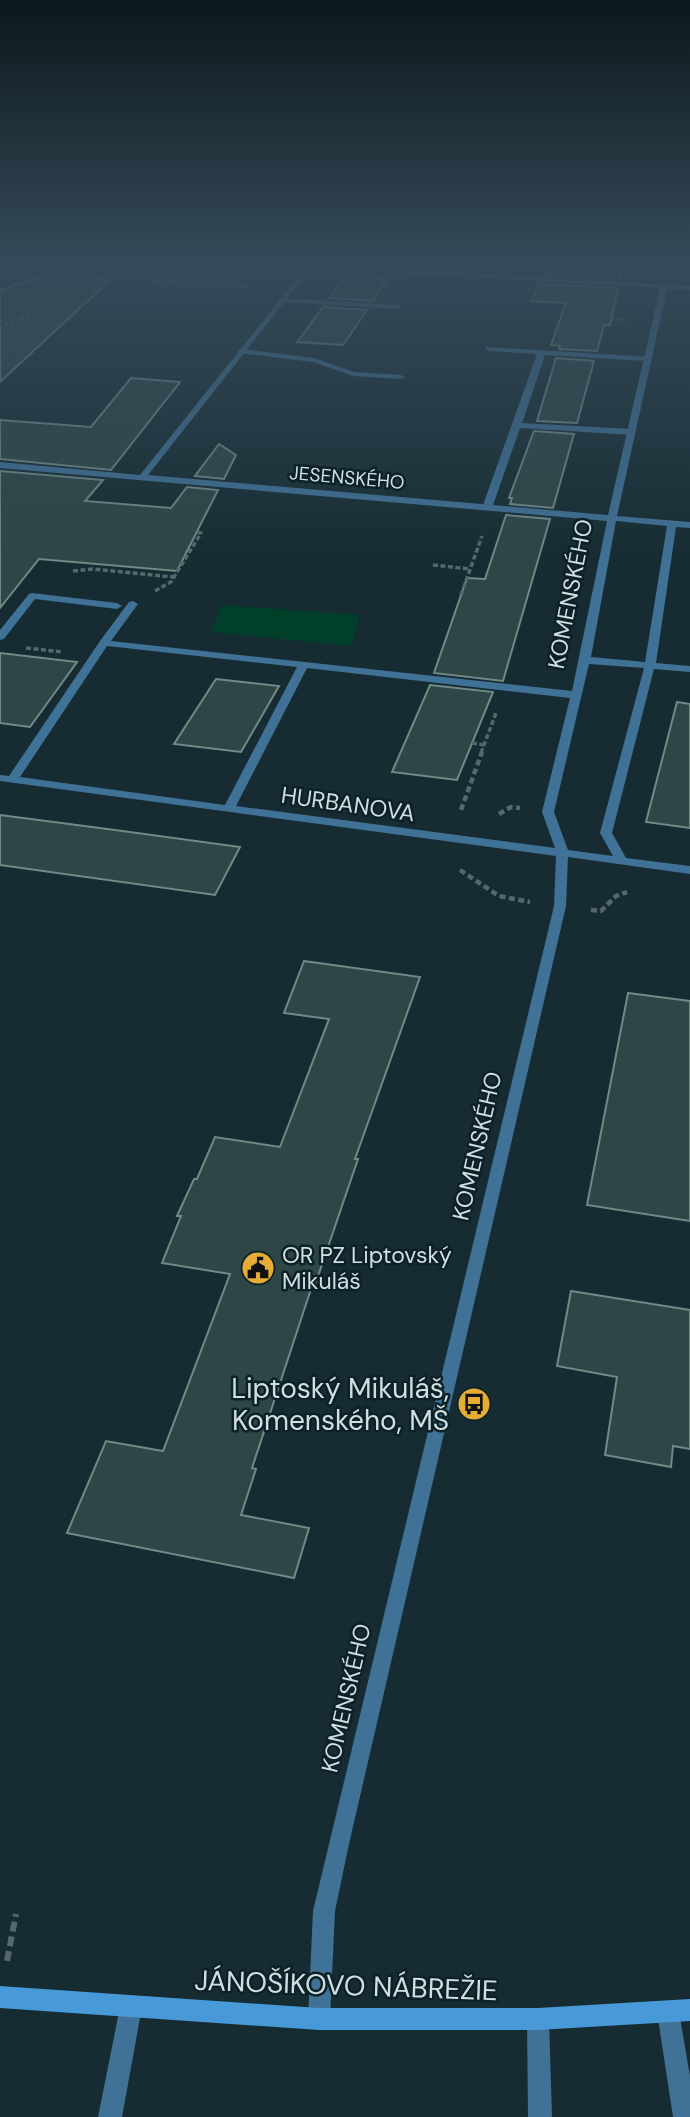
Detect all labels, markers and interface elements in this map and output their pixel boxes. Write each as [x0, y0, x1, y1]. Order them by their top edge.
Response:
street label: JESENSKÉHO [288, 460, 406, 495]
street label: KOMENSKÉHO [541, 517, 599, 671]
street label: HURBANOVA [279, 780, 417, 828]
street label: KOMENSKÉHO [445, 1069, 509, 1223]
place label: OR PZ Liptovský Mikuláš [282, 1240, 452, 1296]
public building icon: OR PZ Liptovský Mikuláš [239, 1249, 277, 1287]
place label: Liptoský Mikuláš, Komenského, MŠ [231, 1370, 449, 1439]
bus stop icon: Liptoský Mikuláš, Komenského, MŠ [455, 1385, 493, 1423]
street label: KOMENSKÉHO [314, 1621, 378, 1775]
street label: JÁNOŠÍKOVO NÁBREŽIE [194, 1962, 498, 2009]

